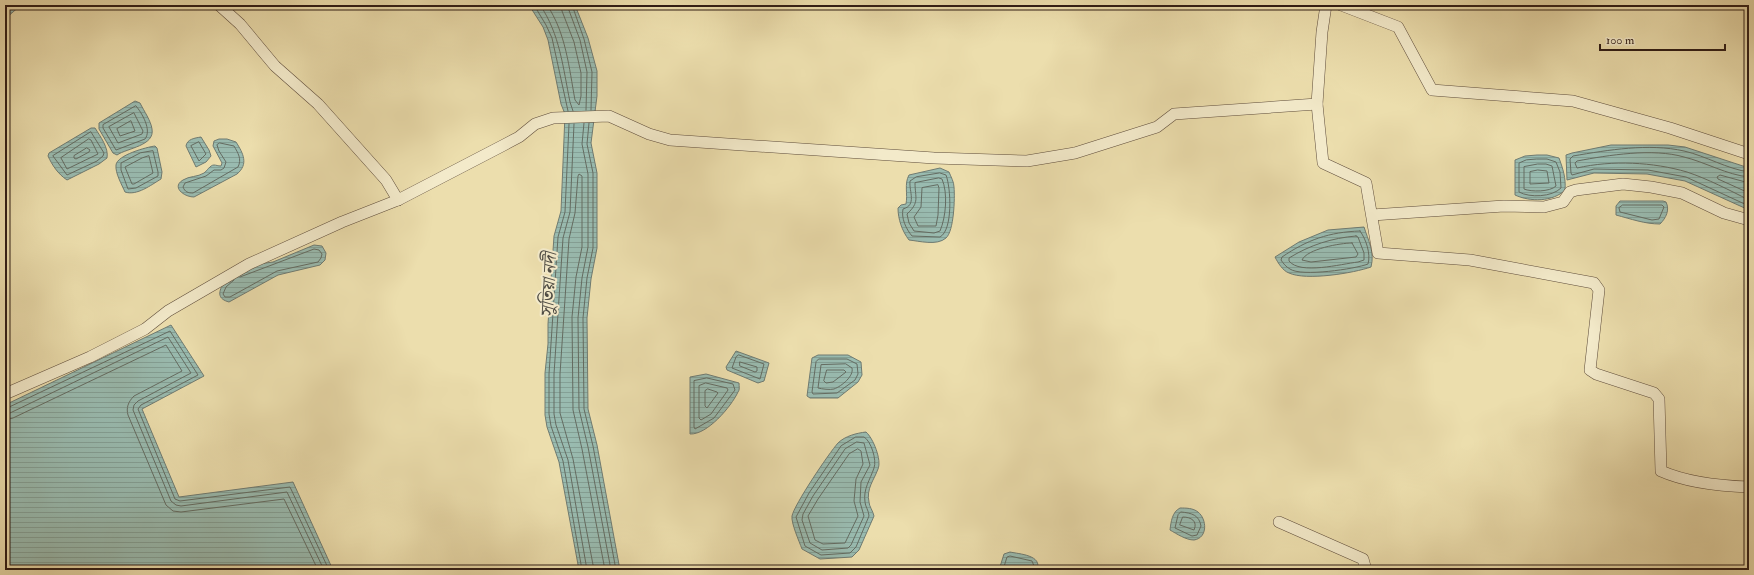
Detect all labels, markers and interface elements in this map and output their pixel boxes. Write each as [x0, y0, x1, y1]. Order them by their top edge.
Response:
scale bar [1600, 26, 1725, 52]
text: 100 m [1606, 33, 1635, 48]
water label: সুতিয়া নদী [536, 249, 562, 318]

